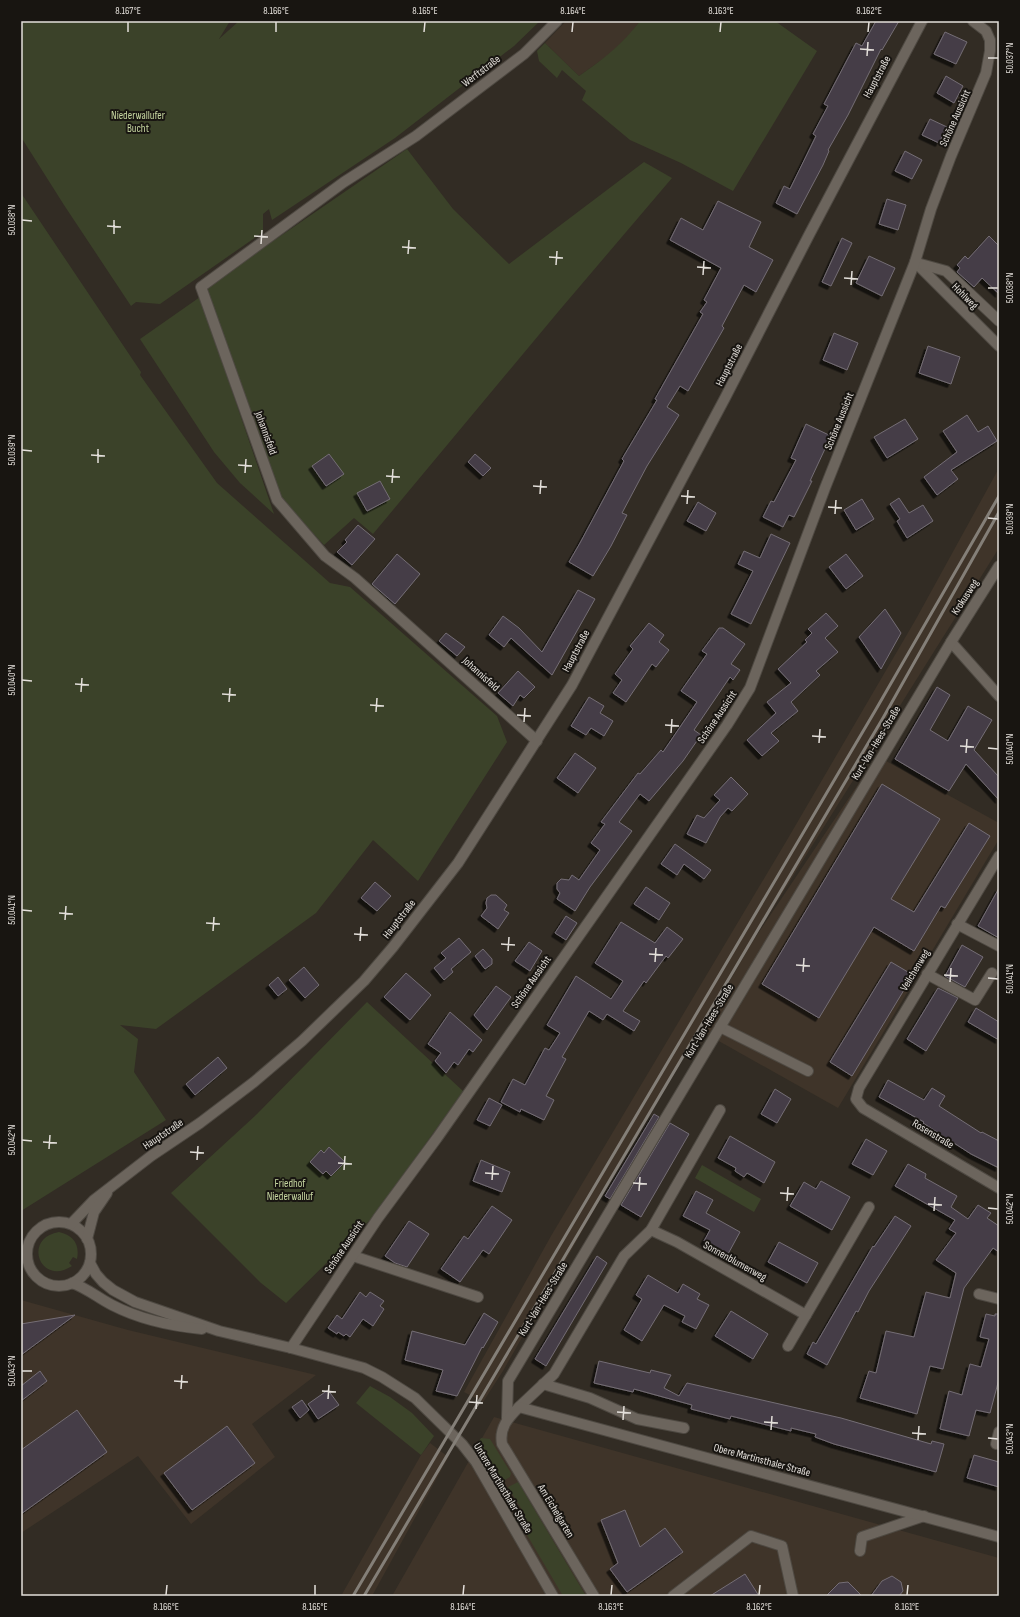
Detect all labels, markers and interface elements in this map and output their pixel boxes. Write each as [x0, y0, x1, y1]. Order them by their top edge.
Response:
text: 8.167°E [115, 5, 141, 17]
text: 8.166°E [263, 5, 289, 17]
text: 8.165°E [412, 5, 438, 17]
text: 8.164°E [560, 5, 586, 17]
text: 8.163°E [708, 5, 734, 17]
text: 8.162°E [856, 5, 882, 17]
text: 50.037°N [1004, 43, 1016, 73]
street label: Werftstraße [459, 52, 503, 90]
street label: Hauptstraße [861, 54, 893, 100]
street label: Schöne Aussicht [937, 87, 974, 148]
park label: Niederwallufer Bucht [111, 109, 165, 135]
text: 50.038°N [6, 205, 18, 235]
text: 50.038°N [1004, 273, 1016, 303]
street label: Hohlweg [949, 280, 981, 312]
street label: Hauptstraße [713, 342, 745, 388]
street label: Schöne Aussicht [822, 390, 857, 452]
street label: Johannisfeld [252, 409, 280, 457]
text: 50.039°N [6, 435, 18, 465]
text: 50.039°N [1004, 504, 1016, 534]
street label: Krokusweg [949, 576, 982, 617]
street label: Hauptstraße [560, 628, 592, 674]
street label: Johannisfeld [459, 653, 502, 694]
text: 50.040°N [6, 665, 18, 695]
street label: Schöne Aussicht [695, 688, 740, 746]
street label: Kurt-Van-Hees-Straße [849, 704, 903, 782]
text: 50.040°N [1004, 734, 1016, 764]
text: 50.041°N [6, 895, 18, 925]
street label: Hauptstraße [380, 897, 418, 941]
street label: Veilchenweg [898, 946, 933, 993]
street label: Schöne Aussicht [508, 953, 554, 1011]
text: 50.041°N [1004, 964, 1016, 994]
street label: Kurt-Van-Hees-Straße [682, 982, 736, 1060]
street label: Hauptstraße [140, 1116, 186, 1152]
street label: Rosenstraße [910, 1117, 956, 1151]
text: 50.042°N [6, 1125, 18, 1155]
park label: Friedhof Niederwalluf [267, 1177, 314, 1203]
text: 50.042°N [1004, 1194, 1016, 1224]
street label: Schöne Aussicht [322, 1218, 367, 1276]
street label: Sonnenblumenweg [701, 1238, 769, 1284]
street label: Kurt-Van-Hees-Straße [516, 1260, 570, 1338]
text: 50.043°N [6, 1356, 18, 1386]
text: 50.043°N [1004, 1424, 1016, 1454]
street label: Untere Martinsthaler Straße [471, 1440, 535, 1536]
street label: Obere Martinsthaler Straße [712, 1441, 812, 1479]
street label: Am Eichelgarten [534, 1481, 577, 1540]
text: 8.166°E [153, 1601, 179, 1613]
text: 8.165°E [302, 1601, 328, 1613]
text: 8.164°E [450, 1601, 476, 1613]
text: 8.163°E [598, 1601, 624, 1613]
text: 8.162°E [746, 1601, 772, 1613]
text: 8.161°E [895, 1601, 919, 1613]

